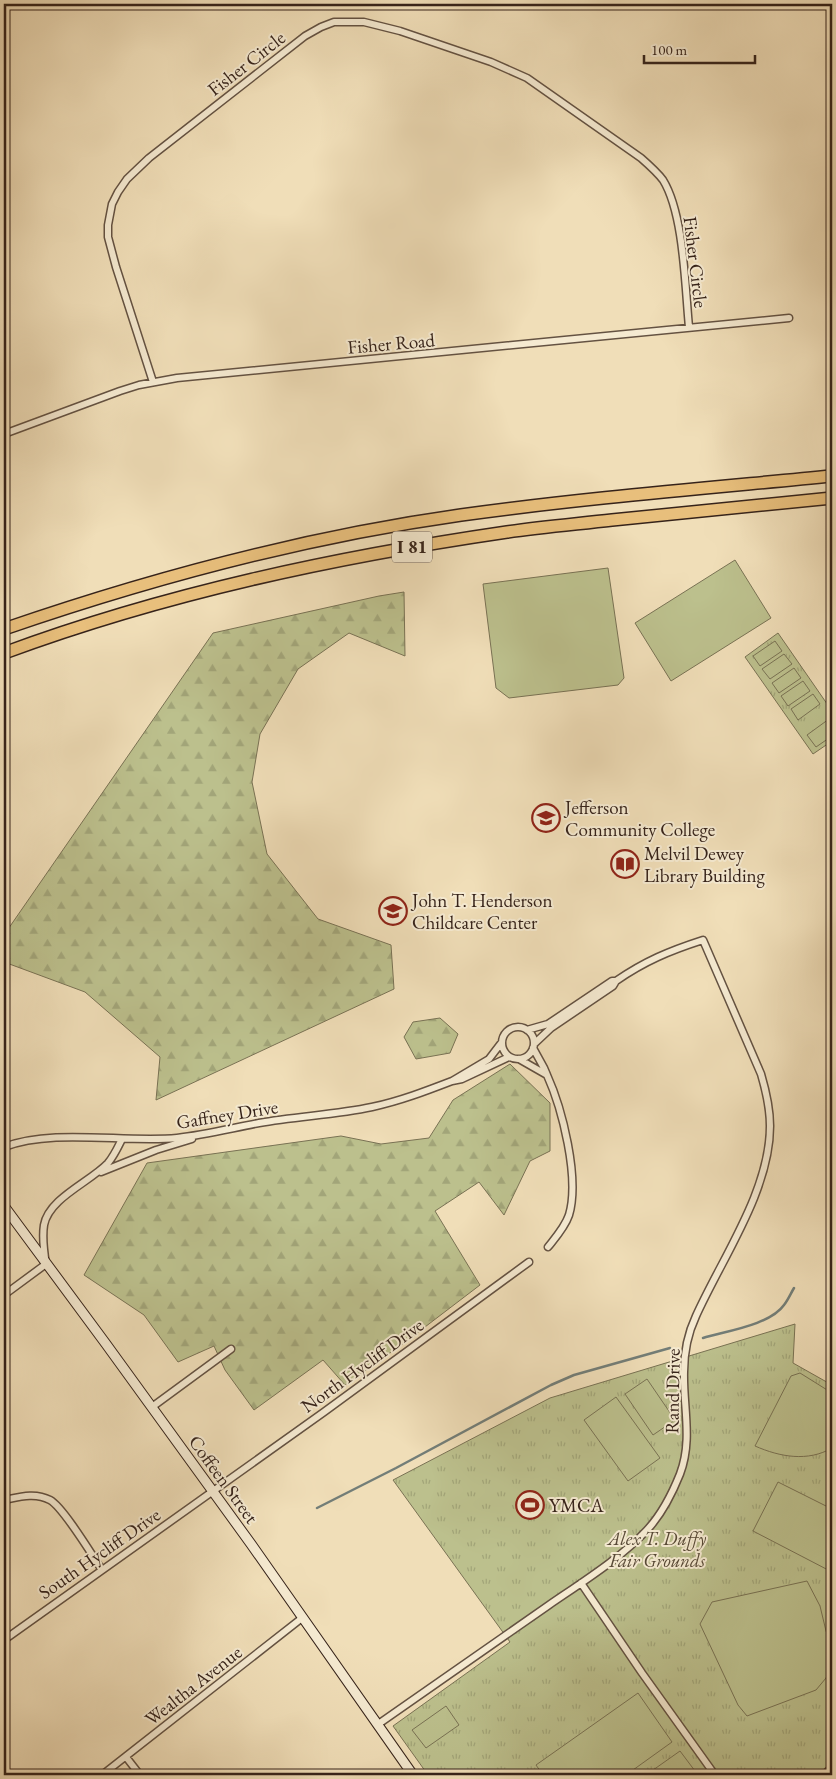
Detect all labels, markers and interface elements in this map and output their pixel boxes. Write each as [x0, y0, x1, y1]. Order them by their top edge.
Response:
street label: Fisher Circle [202, 25, 290, 102]
scale bar [644, 32, 755, 64]
text: 100 m [651, 40, 688, 59]
street label: Fisher Circle [677, 215, 714, 309]
street label: Fisher Road [346, 327, 436, 360]
road number: I 81 [392, 532, 432, 562]
place label: Jefferson Community College [563, 795, 715, 842]
school or university icon: Jefferson Community College [531, 803, 561, 833]
place label: Melvil Dewey Library Building [644, 841, 766, 888]
library icon: Melvil Dewey Library Building [610, 849, 640, 879]
place label: John T. Henderson Childcare Center [410, 888, 552, 935]
school or university icon: John T. Henderson Childcare Center [378, 896, 408, 926]
street label: Gaffney Drive [174, 1094, 280, 1135]
street label: North Hycliff Drive [296, 1312, 429, 1418]
street label: Rand Drive [659, 1348, 686, 1434]
street label: Coffeen Street [183, 1430, 264, 1529]
sports icon: YMCA [515, 1490, 545, 1520]
place label: YMCA [549, 1493, 605, 1518]
street label: South Hycliff Drive [33, 1502, 165, 1605]
park label: Alex T. Duffy Fair Grounds [606, 1526, 707, 1573]
street label: Wealtha Avenue [140, 1640, 247, 1731]

